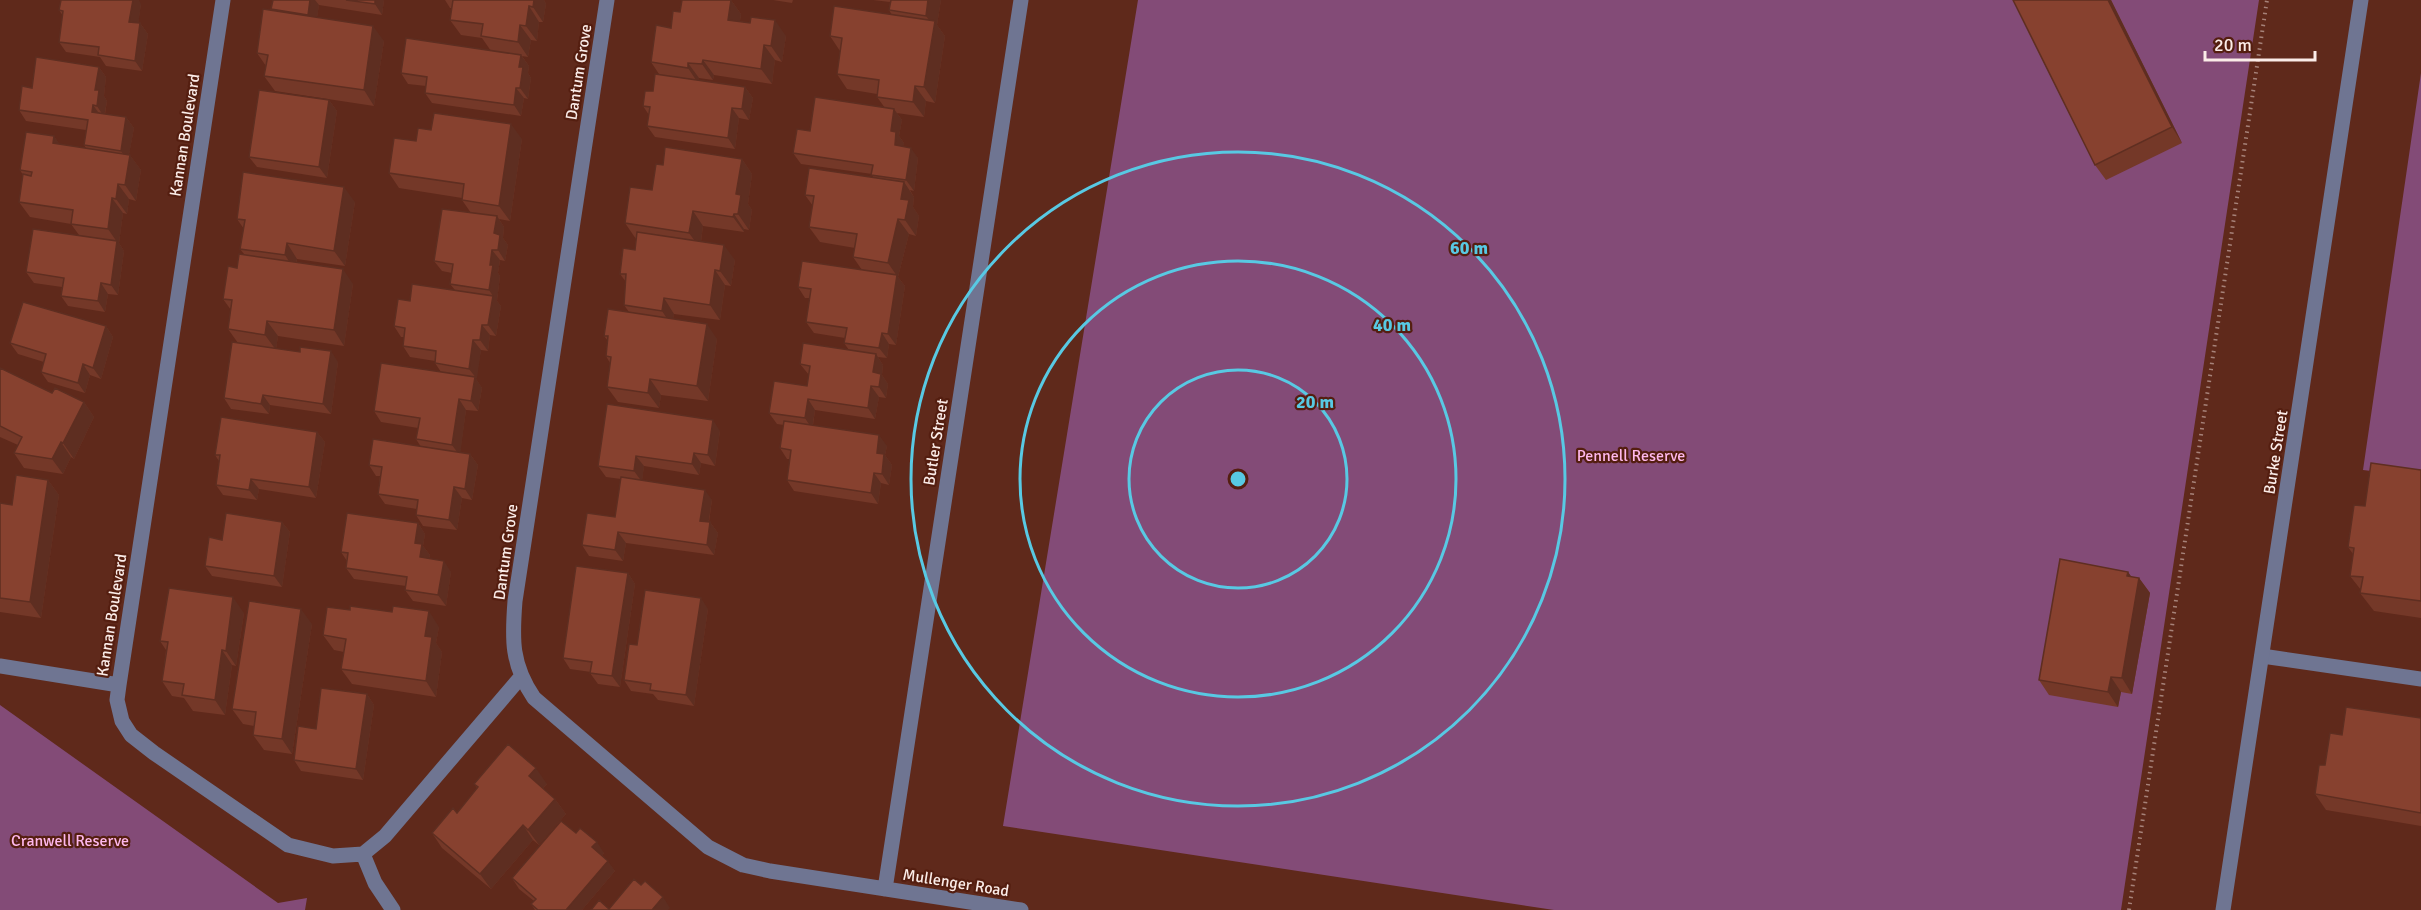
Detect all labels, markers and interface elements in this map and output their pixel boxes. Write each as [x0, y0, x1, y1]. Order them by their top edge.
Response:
street label: Dantum Grove [562, 23, 596, 122]
scale bar [2205, 24, 2314, 62]
text: 20 m [2214, 34, 2252, 56]
street label: Kannan Boulevard [165, 72, 205, 198]
text: 60 m [1450, 237, 1488, 259]
text: 40 m [1373, 314, 1411, 336]
text: 20 m [1296, 391, 1334, 413]
street label: Butler Street [919, 397, 953, 487]
street label: Burke Street [2259, 408, 2293, 496]
park label: Pennell Reserve [1577, 446, 1685, 466]
centre of rings [1228, 469, 1248, 489]
street label: Dantum Grove [489, 503, 523, 601]
street label: Kannan Boulevard [92, 552, 132, 678]
park label: Cranwell Reserve [11, 831, 129, 851]
street label: Mullenger Road [901, 865, 1011, 901]

